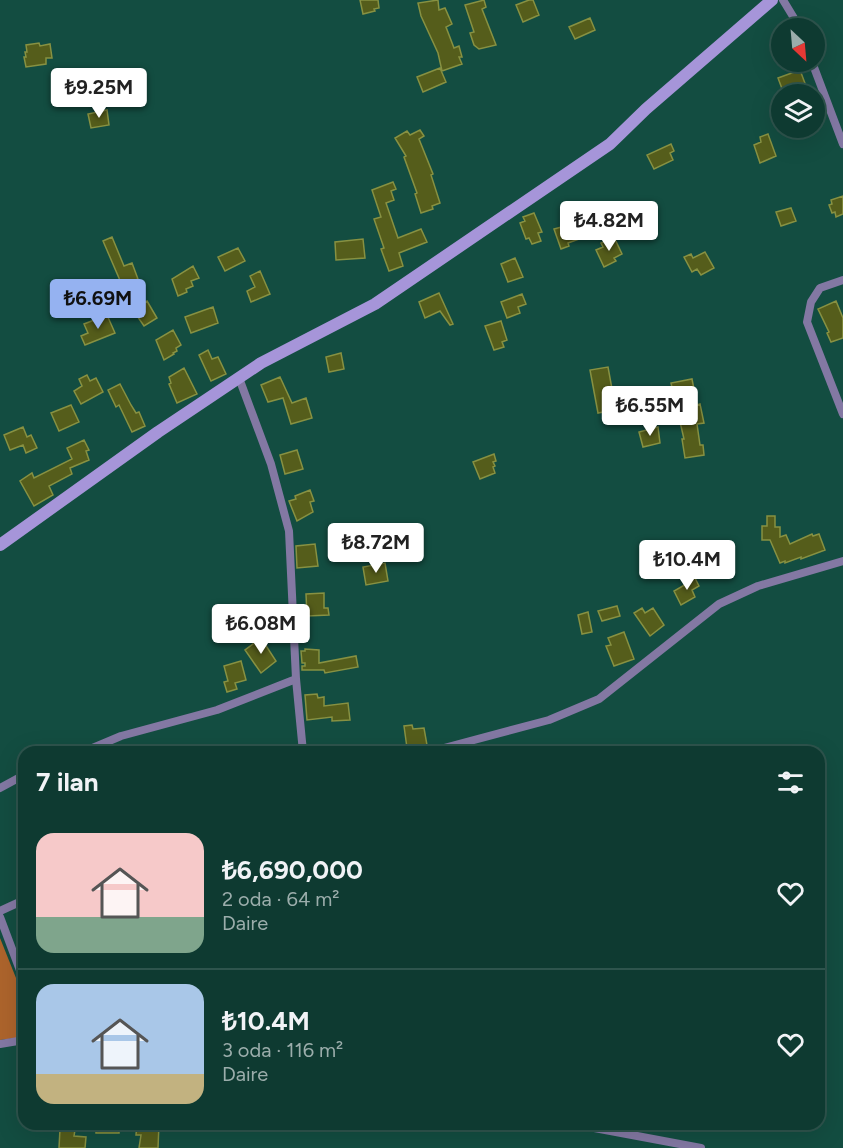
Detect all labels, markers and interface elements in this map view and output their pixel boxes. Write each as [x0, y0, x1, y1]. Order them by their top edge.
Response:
north arrow [771, 18, 825, 72]
map controls [771, 18, 825, 138]
pin: ₺9.25M [50, 68, 148, 119]
text: ₺9.25M [65, 75, 133, 99]
button: layers [771, 84, 825, 138]
pin: ₺4.82M [560, 201, 658, 252]
text: ₺4.82M [574, 208, 644, 232]
pin: ₺6.69M [49, 279, 147, 330]
text: ₺6.69M [64, 286, 132, 310]
pin: ₺6.55M [601, 386, 699, 437]
text: ₺6.55M [616, 393, 684, 417]
pin: ₺8.72M [327, 523, 425, 574]
text: ₺8.72M [342, 530, 410, 554]
pin: ₺10.4M [638, 540, 736, 591]
text: ₺10.4M [653, 547, 721, 571]
pin: ₺6.08M [212, 604, 310, 655]
text: ₺6.08M [226, 611, 296, 635]
text: 7 ilan [36, 766, 98, 798]
icon: filters [774, 766, 807, 799]
text: ₺6,690,000 [222, 854, 363, 886]
icon: home [84, 857, 156, 929]
icon: heart [774, 877, 807, 910]
text: 2 oda · 64 m² [222, 887, 340, 911]
text: Daire [222, 911, 268, 935]
text: ₺10.4M [222, 1005, 310, 1037]
icon: home [84, 1008, 156, 1080]
icon: heart [774, 1028, 807, 1061]
text: 3 oda · 116 m² [222, 1038, 343, 1062]
text: Daire [222, 1062, 268, 1086]

